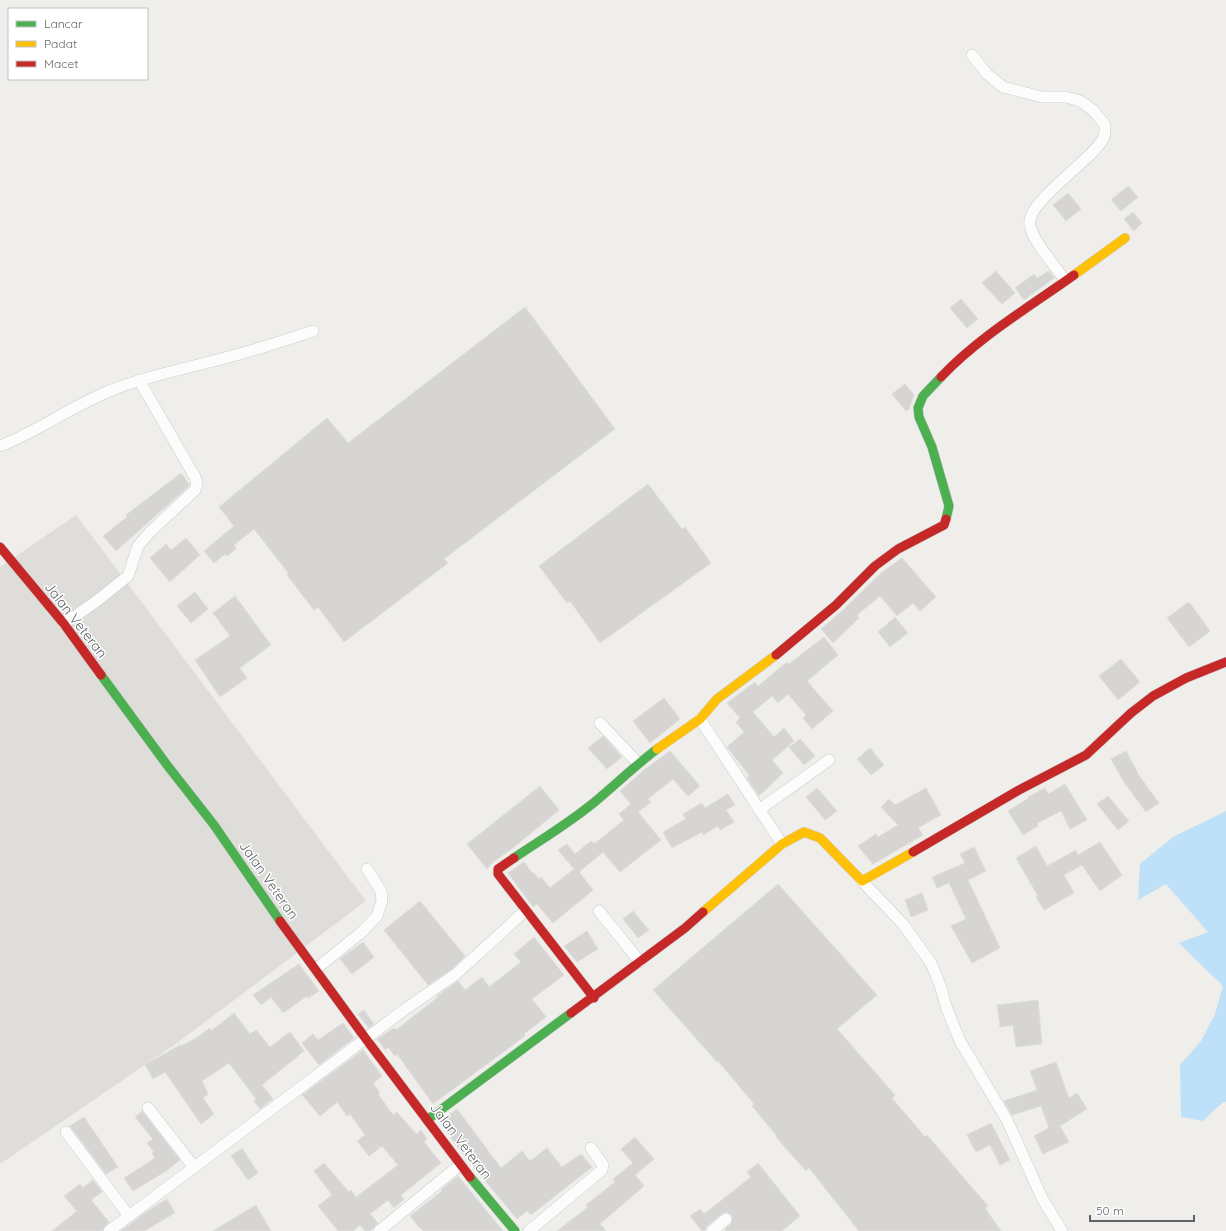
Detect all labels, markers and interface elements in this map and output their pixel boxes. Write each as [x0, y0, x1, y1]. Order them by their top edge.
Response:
legend [8, 8, 148, 80]
text: Lancar [44, 16, 83, 31]
text: Padat [44, 36, 77, 51]
text: Macet [44, 56, 78, 71]
street label: Jalan Veteran [41, 578, 111, 662]
street label: Jalan Veteran [235, 837, 303, 923]
street label: Jalan Veteran [426, 1099, 496, 1183]
scale bar [1090, 1197, 1194, 1223]
text: 50 m [1096, 1203, 1124, 1218]

